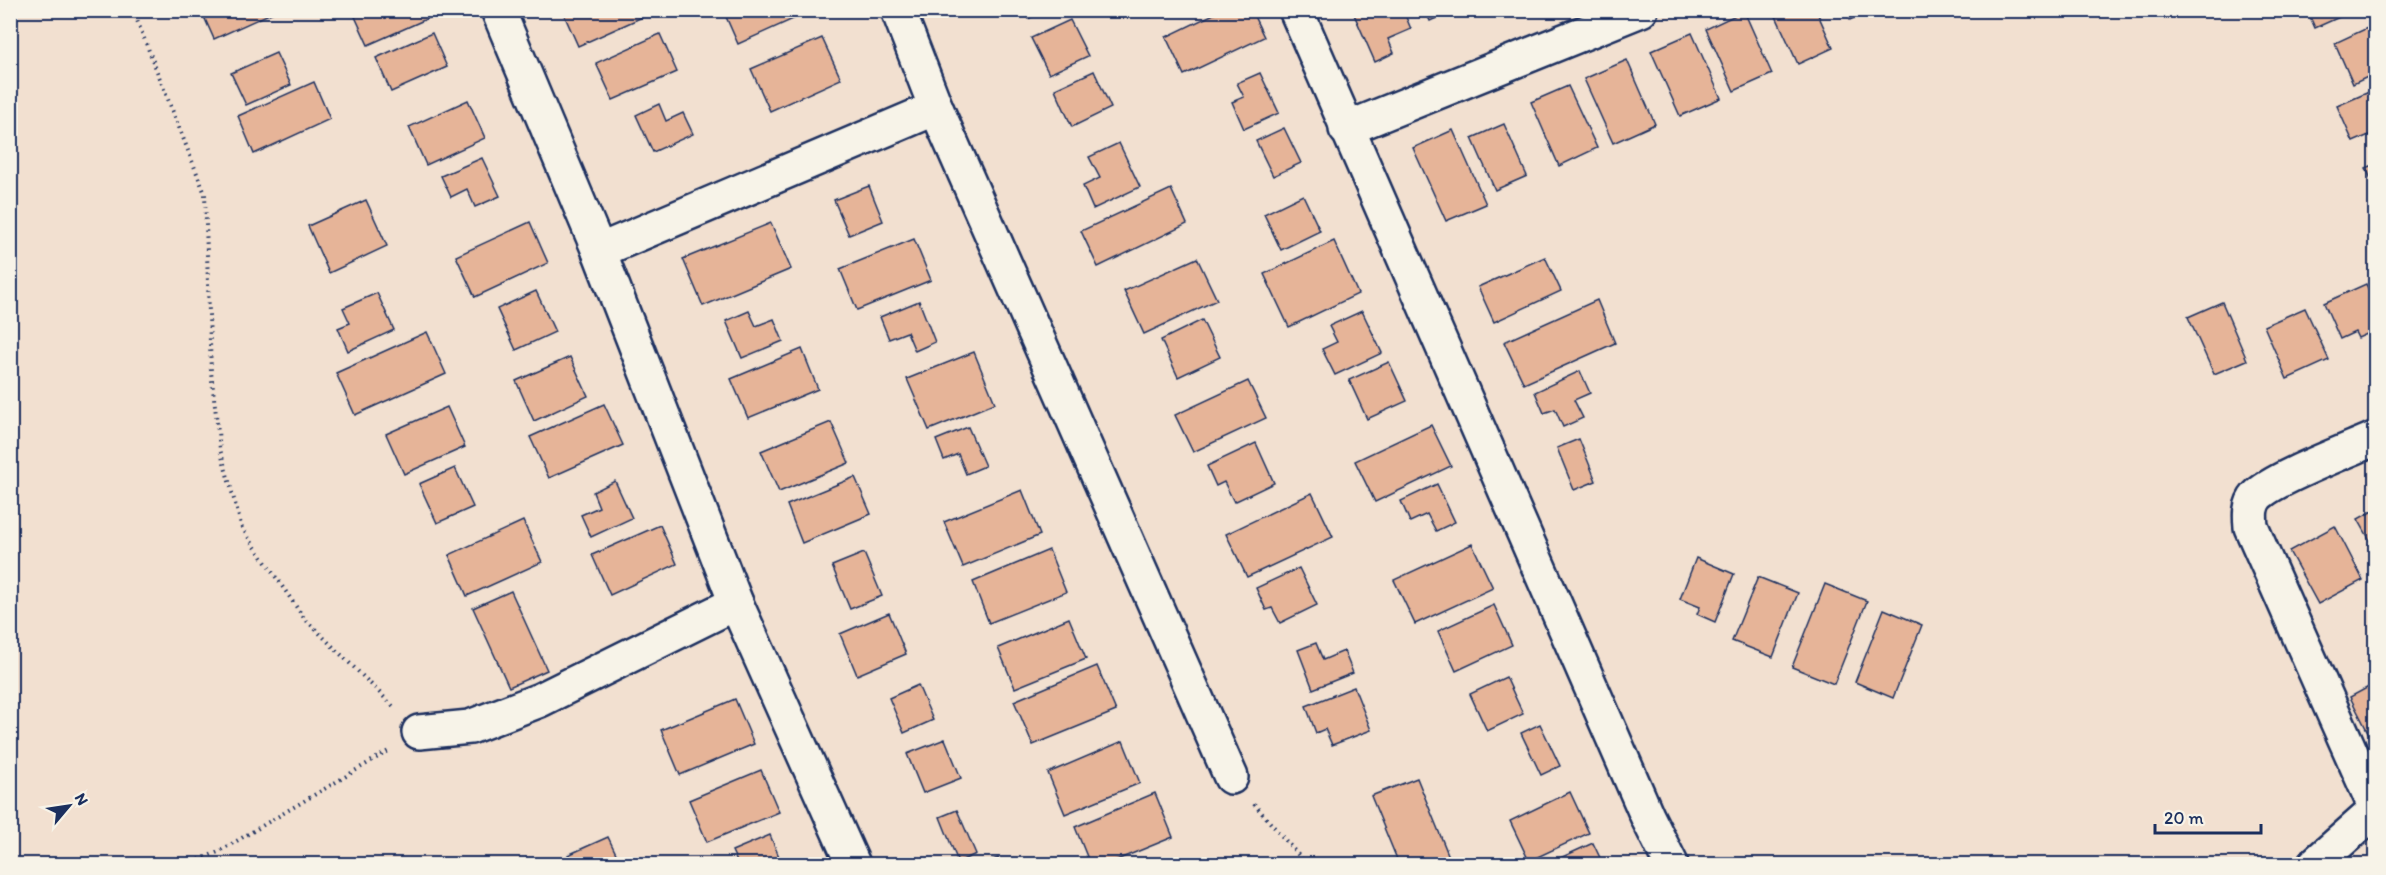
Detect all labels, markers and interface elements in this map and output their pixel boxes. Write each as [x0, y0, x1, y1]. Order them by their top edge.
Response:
north arrow [39, 776, 99, 836]
text: N [71, 790, 93, 808]
scale bar [2155, 797, 2262, 835]
text: 20 m [2164, 807, 2204, 829]

